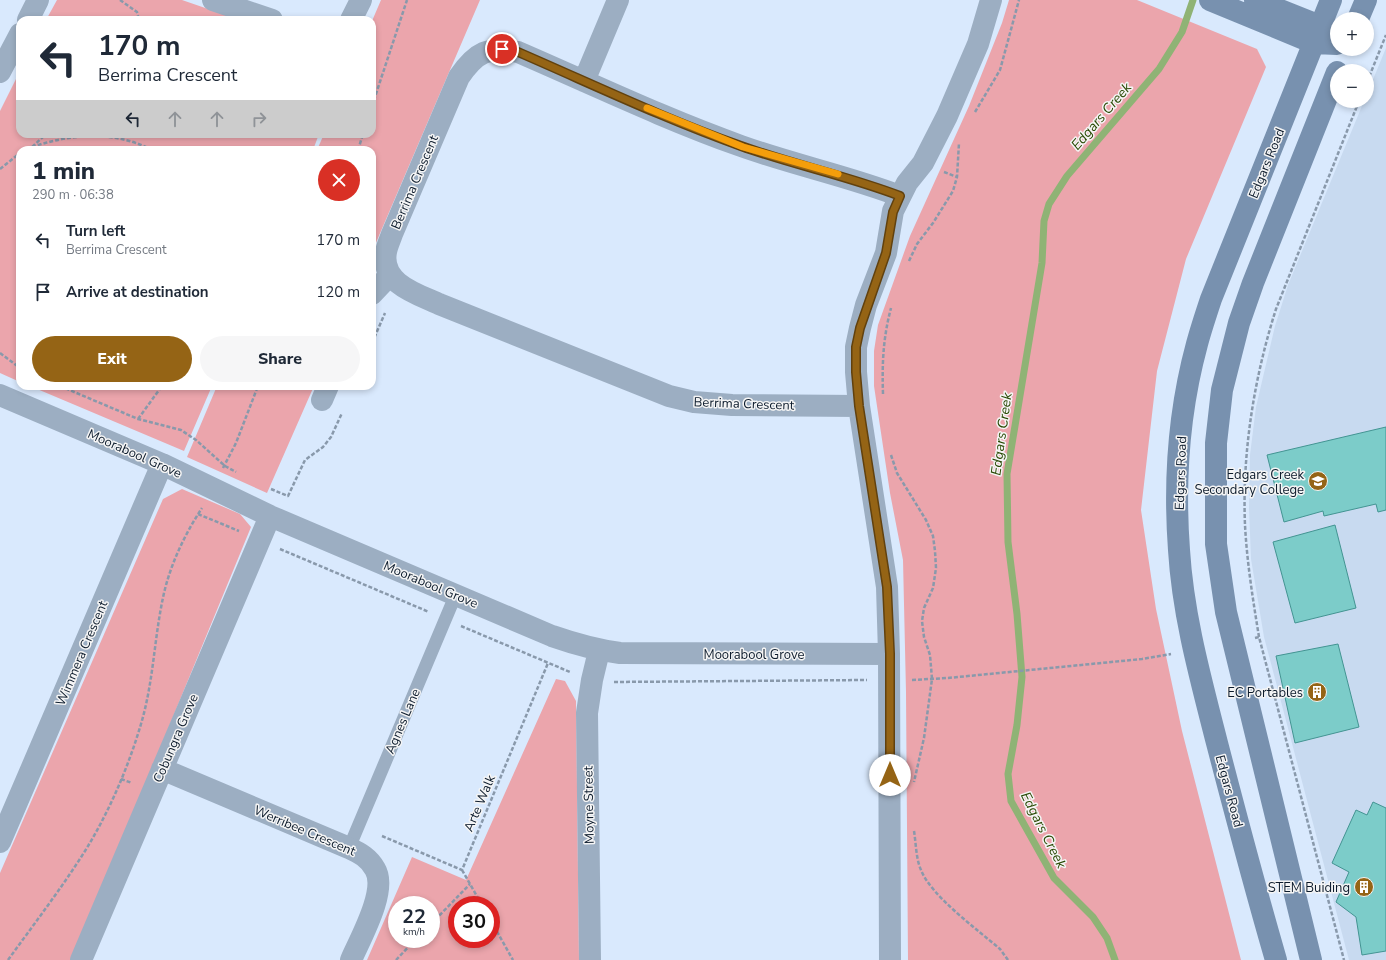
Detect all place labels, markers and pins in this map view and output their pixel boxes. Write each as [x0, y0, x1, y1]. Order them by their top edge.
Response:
pin [485, 32, 519, 66]
place label: Edgars Creek Secondary College [1194, 466, 1304, 499]
school or university icon: Edgars Creek Secondary College [1307, 470, 1329, 492]
building icon: EC Portables [1306, 681, 1328, 703]
place label: EC Portables [1227, 684, 1303, 702]
building icon: STEM Buiding [1353, 876, 1375, 898]
place label: STEM Buiding [1268, 879, 1350, 897]

